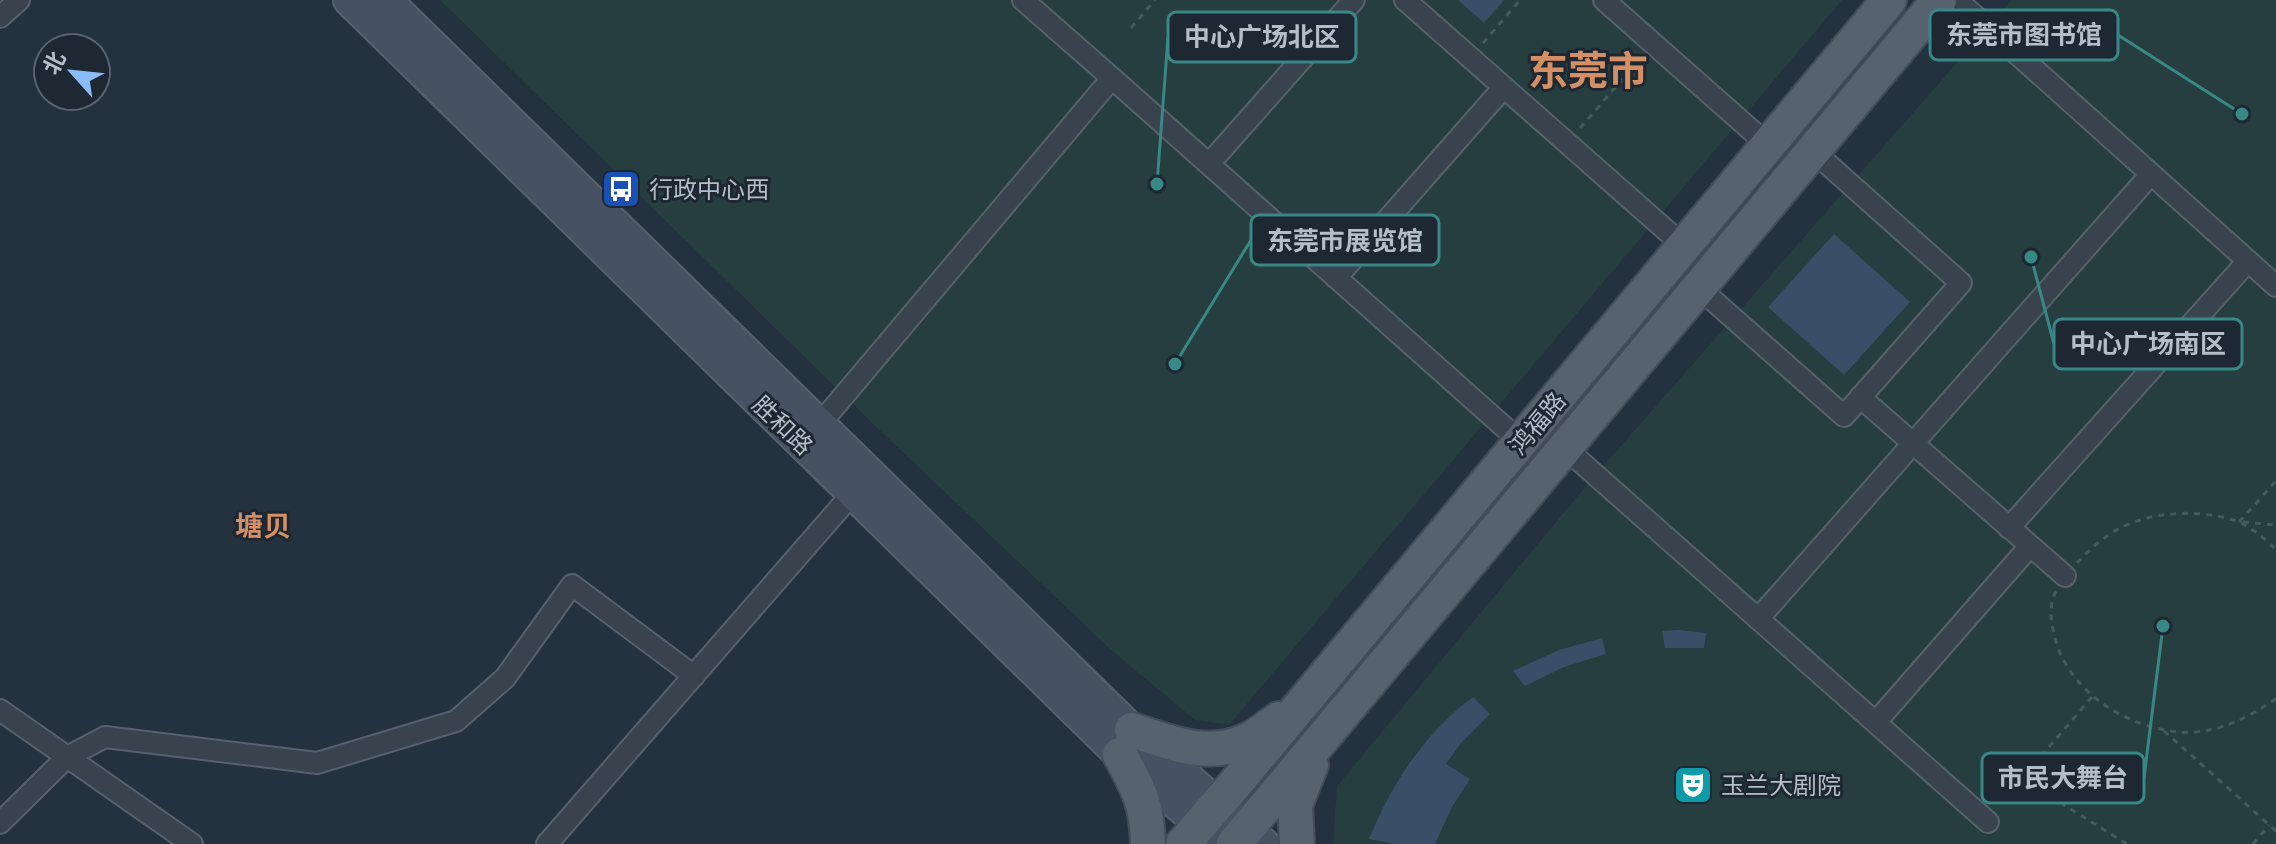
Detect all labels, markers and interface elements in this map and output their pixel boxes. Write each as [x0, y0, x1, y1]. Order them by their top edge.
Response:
callout: 东莞市图书馆 [1930, 10, 2118, 60]
callout: 中心广场北区 [1168, 12, 1356, 62]
text: 东莞市图书馆 [1946, 19, 2102, 50]
text: 中心广场北区 [1184, 21, 1340, 52]
north arrow [32, 32, 112, 112]
text: 北 [38, 47, 71, 79]
district label: 东莞市 [1528, 47, 1648, 94]
bus stop icon: 行政中心西 [600, 168, 642, 210]
place label: 行政中心西 [649, 175, 769, 203]
callout: 东莞市展览馆 [1251, 215, 1439, 265]
text: 东莞市展览馆 [1267, 225, 1423, 256]
callout: 中心广场南区 [2054, 319, 2242, 369]
text: 中心广场南区 [2070, 328, 2226, 359]
street label: 鸿福路 [1503, 386, 1571, 460]
street label: 胜和路 [747, 390, 819, 460]
district label: 塘贝 [235, 509, 291, 542]
callout: 市民大舞台 [1982, 753, 2144, 803]
text: 市民大舞台 [1998, 762, 2128, 793]
theatre icon: 玉兰大剧院 [1672, 764, 1714, 806]
place label: 玉兰大剧院 [1721, 771, 1841, 799]

